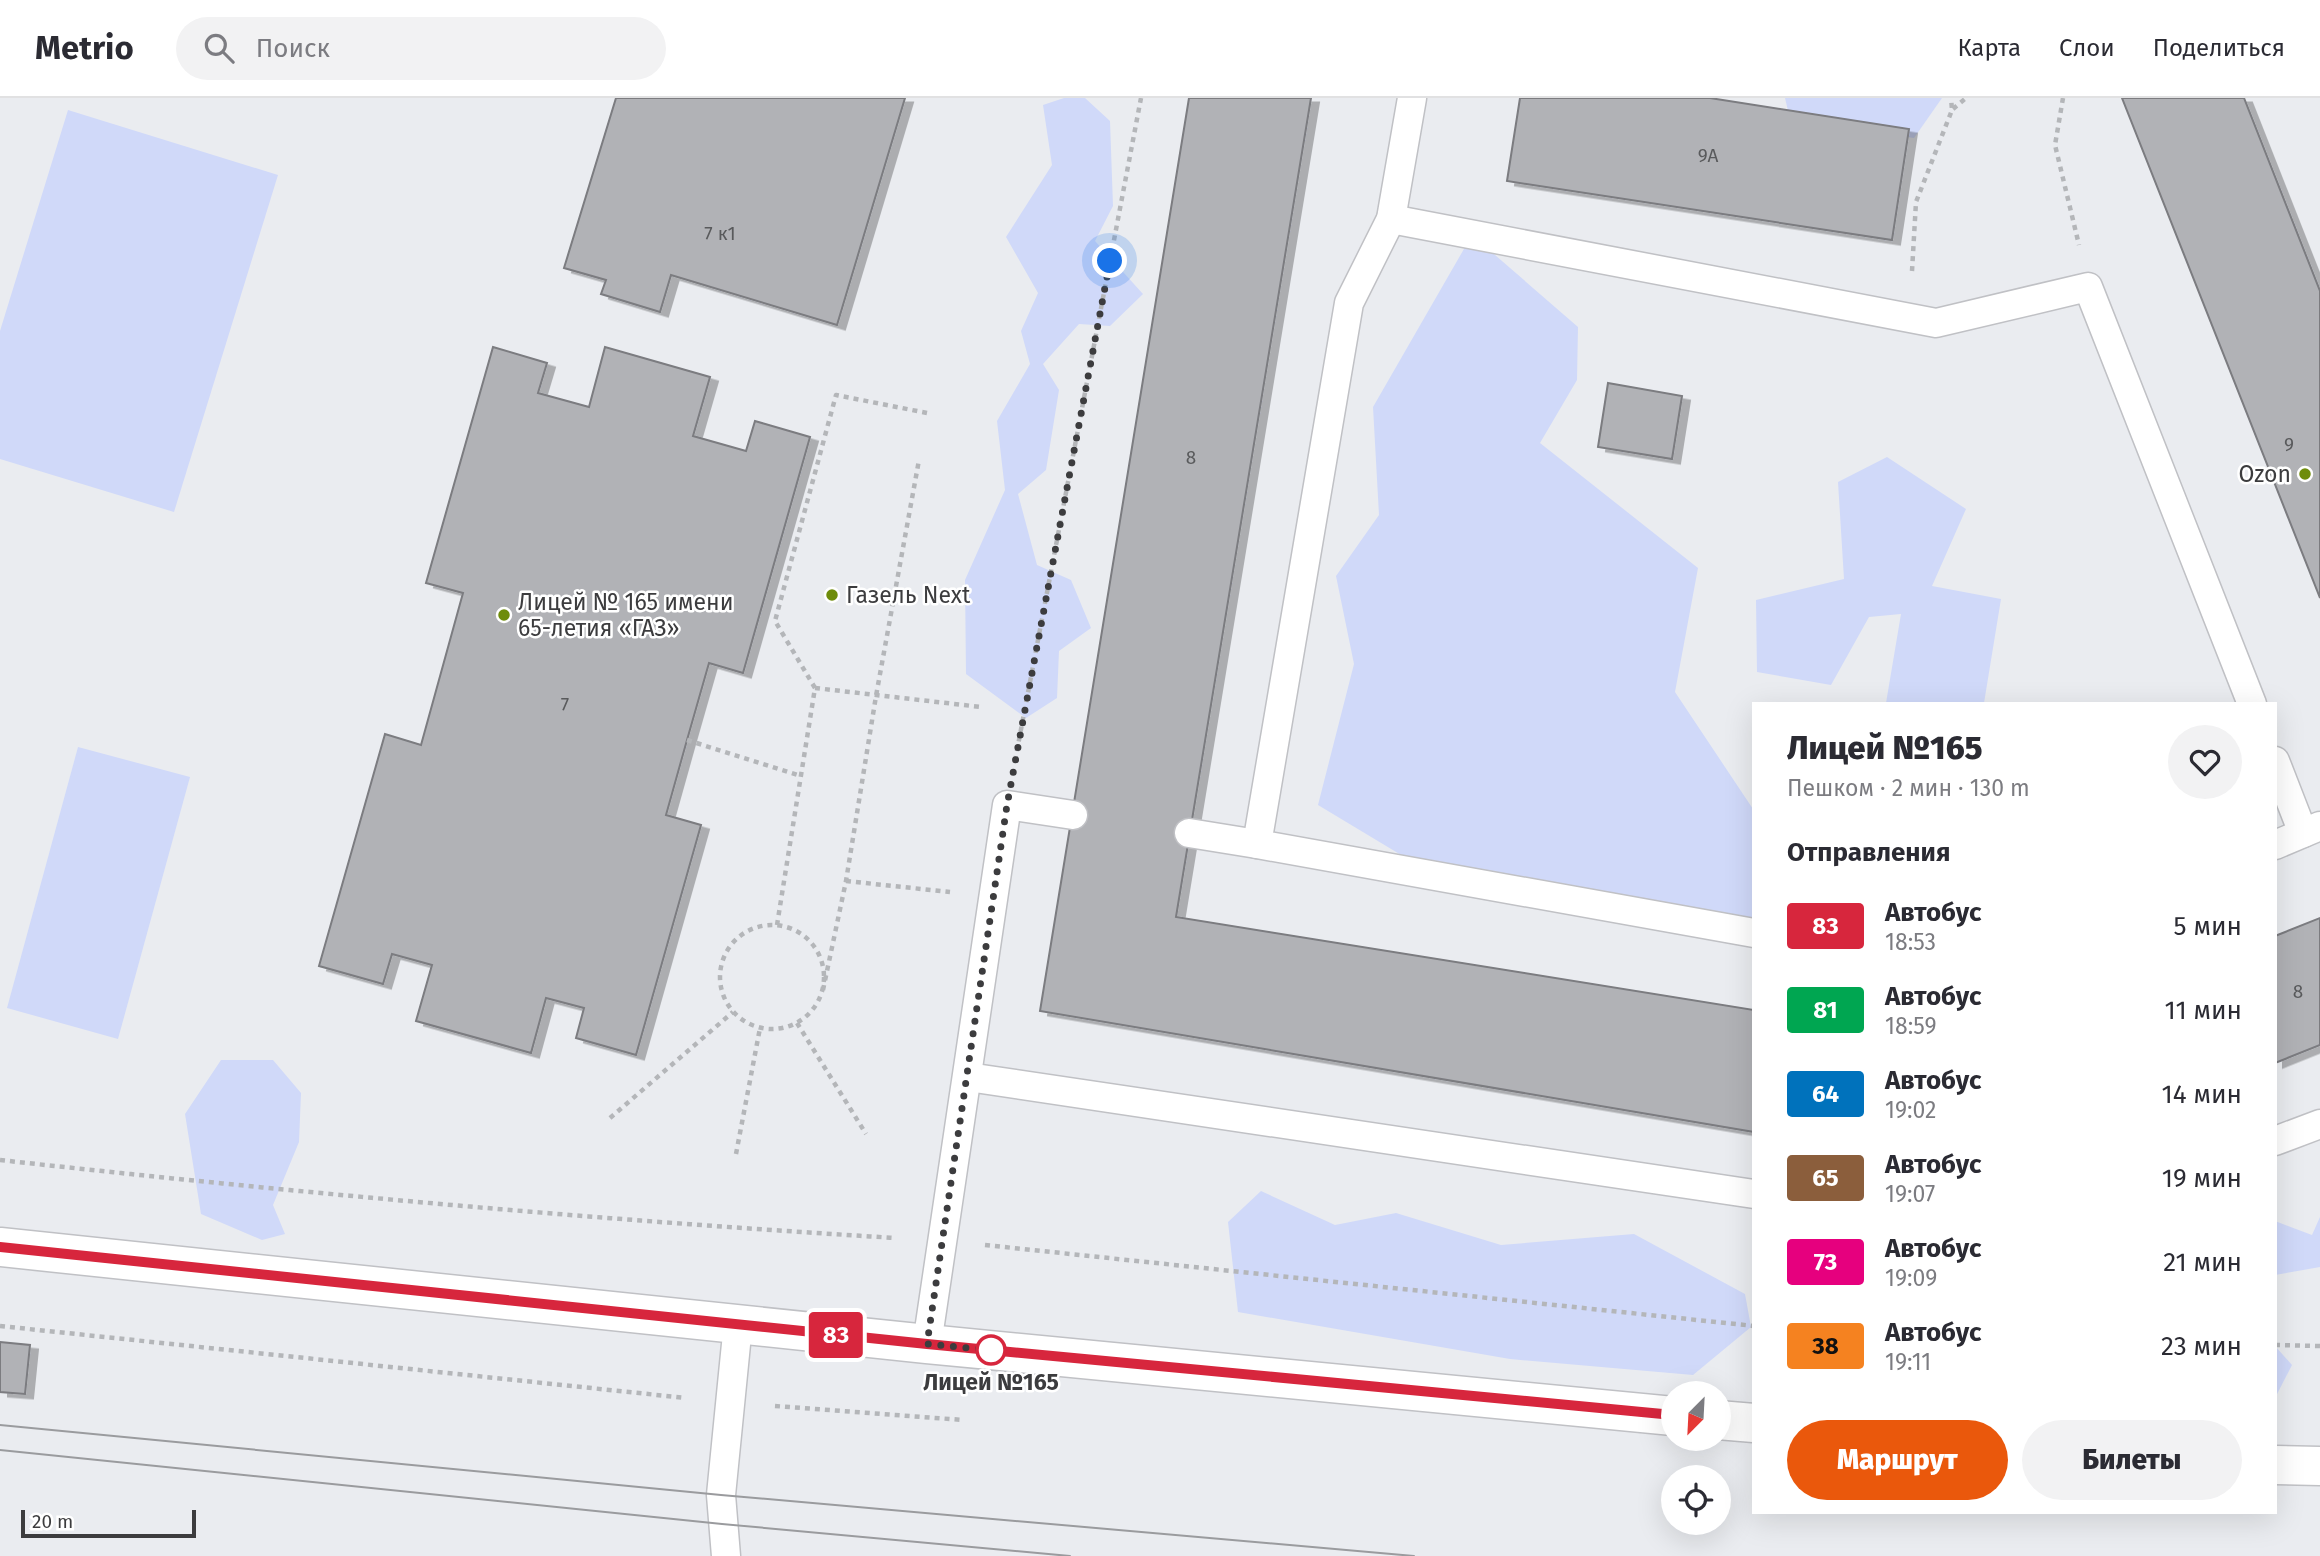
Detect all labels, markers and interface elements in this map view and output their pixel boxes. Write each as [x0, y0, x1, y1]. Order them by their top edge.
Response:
search box [176, 17, 666, 80]
text: Metrio [35, 28, 134, 68]
icon: search [200, 29, 238, 67]
text: Поиск [256, 33, 330, 64]
text: Карта [1957, 34, 2021, 62]
text: Слои [2059, 34, 2115, 62]
text: Поделиться [2153, 34, 2285, 62]
house number: 9А [1698, 144, 1718, 167]
house number: 7 к1 [704, 222, 736, 245]
your location [1092, 243, 1127, 278]
house number: 9 [2284, 433, 2294, 456]
house number: 8 [1186, 446, 1196, 469]
place label: Ozon [2239, 460, 2291, 488]
marker: Ozon [2297, 466, 2313, 482]
place label: Газель Next [846, 581, 971, 609]
marker: Газель Next [824, 587, 840, 603]
place label: Лицей № 165 имени 65-летия «ГАЗ» [518, 588, 733, 642]
marker: Лицей № 165 имени 65-летия «ГАЗ» [496, 607, 512, 623]
house number: 7 [561, 693, 569, 716]
button: heart [2168, 725, 2242, 799]
text: Лицей №165 [1787, 728, 1982, 768]
text: Пешком · 2 мин · 130 m [1787, 774, 2030, 802]
text: Отправления [1787, 837, 1950, 868]
text: Автобус [1885, 897, 1982, 928]
text: 5 мин [2174, 911, 2242, 942]
text: 83 [1812, 912, 1839, 940]
text: 18:53 [1885, 928, 1936, 956]
house number: 8 [2293, 980, 2303, 1003]
text: Автобус [1885, 981, 1982, 1012]
text: 11 мин [2164, 995, 2242, 1026]
text: 81 [1813, 996, 1838, 1024]
text: 18:59 [1885, 1012, 1937, 1040]
text: Автобус [1885, 1065, 1982, 1096]
text: 14 мин [2162, 1079, 2242, 1110]
text: 64 [1812, 1080, 1839, 1108]
text: 19:02 [1885, 1096, 1937, 1124]
text: Автобус [1885, 1149, 1982, 1180]
text: 19 мин [2162, 1163, 2242, 1194]
text: 65 [1812, 1164, 1839, 1192]
text: 19:07 [1885, 1180, 1935, 1208]
text: Автобус [1885, 1233, 1982, 1264]
text: 21 мин [2163, 1247, 2242, 1278]
text: 73 [1814, 1248, 1837, 1276]
text: 19:09 [1885, 1264, 1937, 1292]
line badge: 83 [804, 1312, 868, 1358]
text: Автобус [1885, 1317, 1982, 1348]
text: 83 [823, 1321, 849, 1349]
text: 23 мин [2161, 1331, 2242, 1362]
text: 38 [1812, 1332, 1839, 1360]
marker: Лицей №165 [976, 1335, 1006, 1365]
text: 19:11 [1885, 1348, 1931, 1376]
place label: Лицей №165 [923, 1368, 1059, 1396]
north arrow [1661, 1381, 1731, 1451]
map controls [1661, 1381, 1731, 1535]
button: Маршрут [1787, 1420, 2008, 1500]
button: Билеты [2022, 1420, 2242, 1500]
button: locate [1661, 1465, 1731, 1535]
scale bar [21, 1507, 196, 1539]
text: 20 m [32, 1510, 73, 1533]

